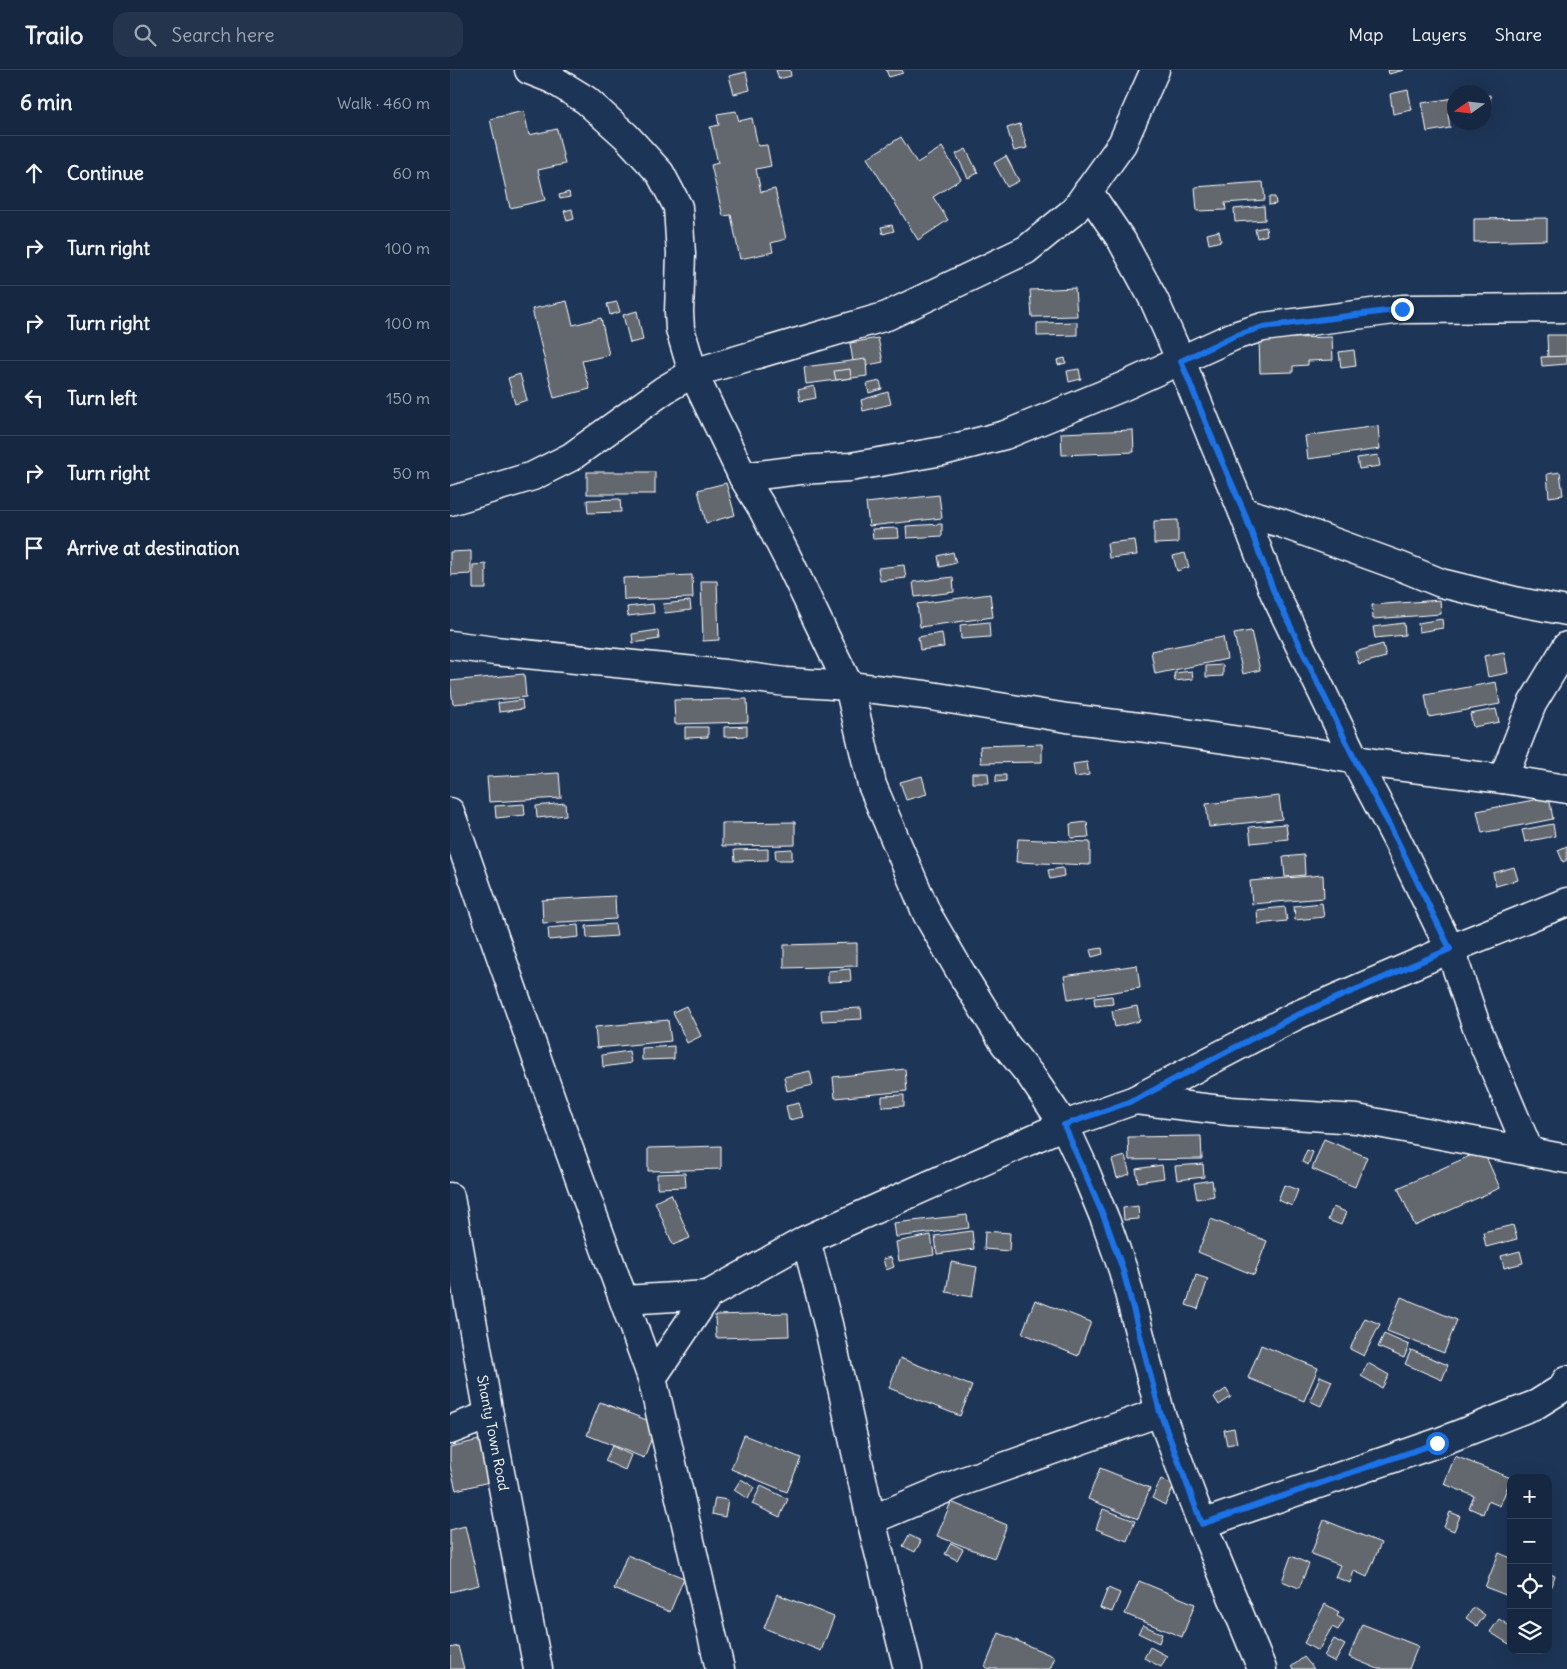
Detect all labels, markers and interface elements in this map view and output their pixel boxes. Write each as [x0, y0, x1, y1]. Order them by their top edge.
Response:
search box [113, 12, 463, 57]
text: Trailo [25, 20, 83, 50]
icon: search [131, 21, 159, 49]
text: Search here [171, 23, 274, 47]
text: Map [1348, 23, 1383, 46]
text: Layers [1411, 23, 1467, 46]
text: Share [1495, 23, 1542, 46]
north arrow [1447, 85, 1492, 130]
text: 6 min [20, 89, 72, 116]
text: Walk · 460 m [337, 93, 430, 113]
icon: ahead [20, 159, 48, 187]
text: Continue [67, 161, 144, 185]
text: 60 m [392, 163, 430, 183]
icon: right [20, 234, 48, 262]
text: Turn right [67, 236, 150, 260]
text: 100 m [385, 238, 430, 258]
route end [1391, 298, 1414, 321]
icon: right [20, 309, 48, 337]
text: Turn right [67, 311, 150, 335]
text: 100 m [385, 313, 430, 333]
icon: left [20, 384, 48, 412]
text: Turn left [67, 386, 137, 410]
text: 150 m [386, 388, 430, 408]
icon: right [20, 459, 48, 487]
text: Turn right [67, 461, 150, 485]
text: 50 m [392, 463, 430, 483]
icon: arrive [20, 534, 48, 562]
text: Arrive at destination [67, 536, 240, 560]
street label: Shanty Town Road [473, 1374, 513, 1492]
route start [1426, 1432, 1449, 1455]
map controls [1507, 1474, 1552, 1654]
button: + [1507, 1474, 1552, 1519]
button: − [1507, 1519, 1552, 1564]
button: locate [1507, 1564, 1552, 1609]
button: layers [1507, 1609, 1552, 1654]

